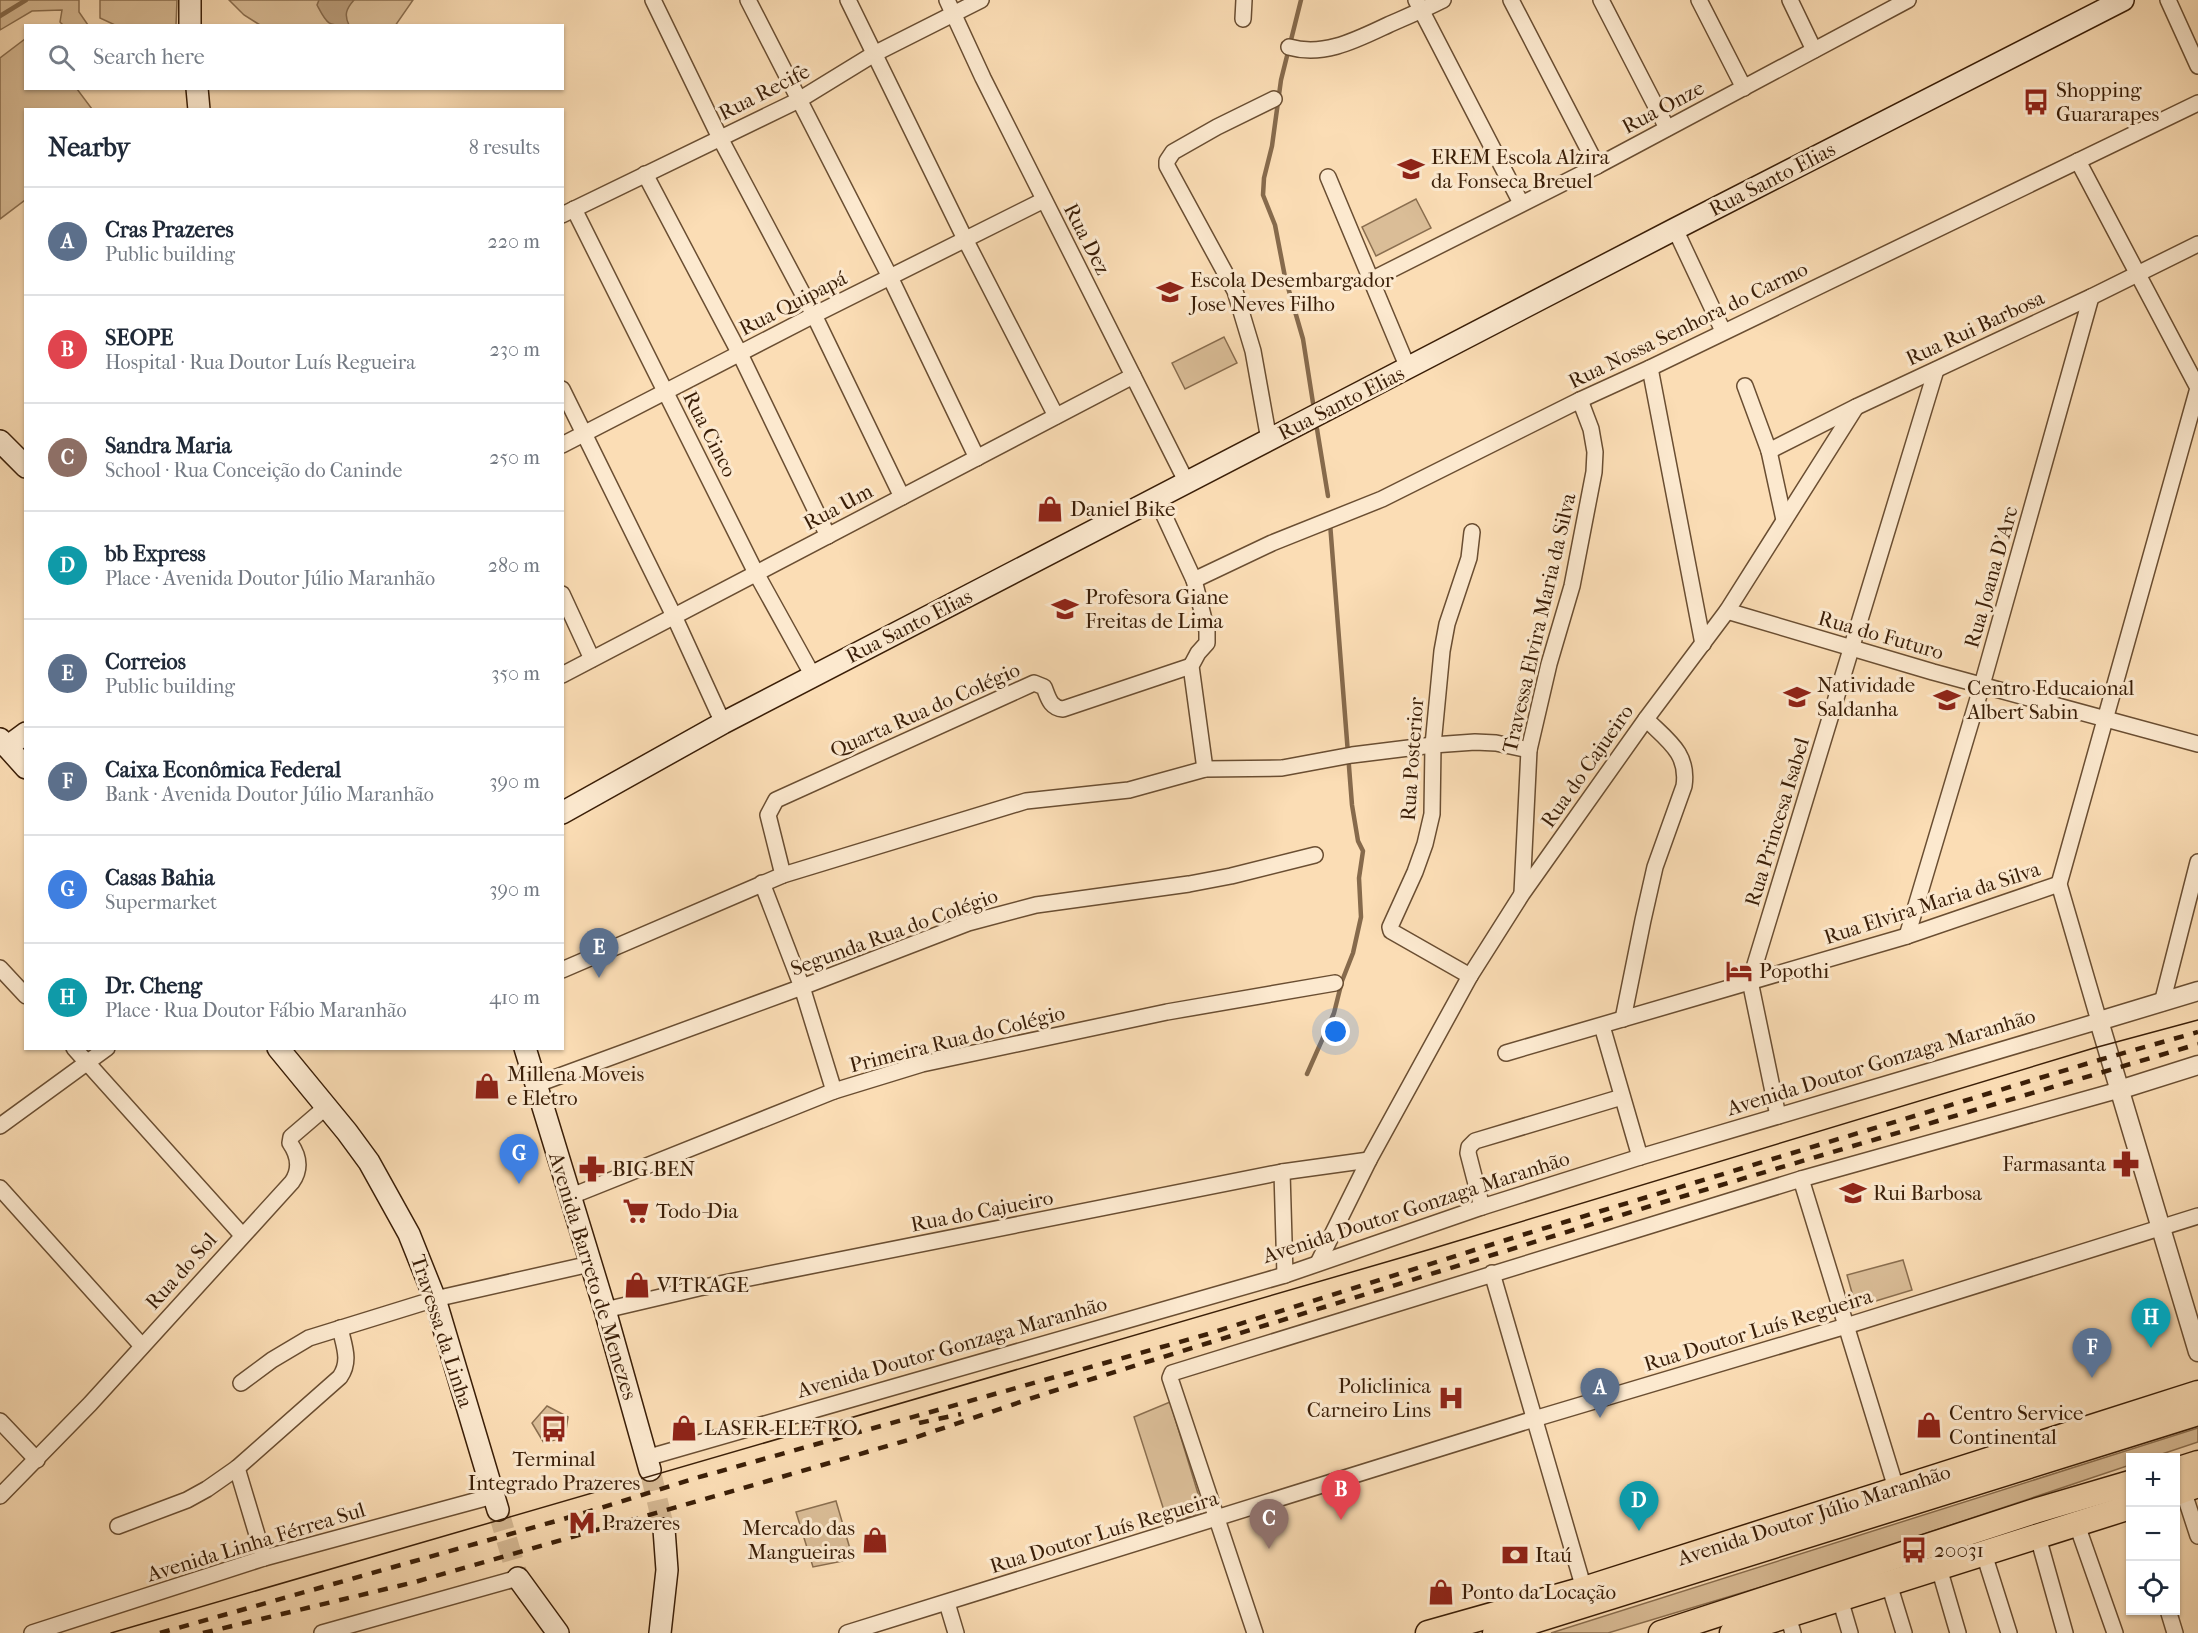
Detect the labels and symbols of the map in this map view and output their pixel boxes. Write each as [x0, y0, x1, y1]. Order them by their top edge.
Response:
street label: Rua Recife [715, 59, 813, 125]
street label: Rua Onze [1618, 75, 1708, 139]
place label: Shopping Guararapes [2056, 78, 2160, 126]
bus stop icon: Shopping Guararapes [2021, 87, 2051, 117]
street label: Rua Santo Elias [1705, 137, 1839, 221]
place label: EREM Escola Alzira da Fonseca Breuel [1431, 145, 1610, 193]
school or university icon: EREM Escola Alzira da Fonseca Breuel [1396, 154, 1426, 184]
street label: Rua Dez [1059, 199, 1115, 279]
street label: Rua Nossa Senhora do Carmo [1565, 257, 1811, 393]
street label: Rua Quipapá [735, 266, 851, 340]
place label: Escola Desembargador Jose Neves Filho [1188, 268, 1394, 316]
school or university icon: Escola Desembargador Jose Neves Filho [1155, 277, 1185, 307]
street label: Rua Rui Barbosa [1902, 285, 2048, 371]
street label: Rua Santo Elias [1274, 361, 1408, 445]
street label: Rua Cinco [678, 387, 742, 481]
street label: Rua Um [799, 479, 877, 535]
street label: Travessa Elvira Maria da Silva [1497, 490, 1581, 755]
shop icon: Daniel Bike [1035, 494, 1065, 524]
place label: Daniel Bike [1070, 497, 1175, 521]
street label: Rua Joana D'Arc [1959, 503, 2023, 651]
street label: Rua Santo Elias [842, 584, 976, 668]
place label: Profesora Giane Freitas de Lima [1085, 585, 1229, 633]
school or university icon: Profesora Giane Freitas de Lima [1050, 594, 1080, 624]
street label: Rua do Futuro [1815, 606, 1947, 664]
street label: Quarta Rua do Colégio [827, 657, 1023, 763]
place label: Natividade Saldanha [1817, 673, 1915, 721]
place label: Centro Educaional Albert Sabin [1966, 676, 2134, 724]
school or university icon: Natividade Saldanha [1782, 682, 1812, 712]
school or university icon: Centro Educaional Albert Sabin [1932, 685, 1962, 715]
street label: Rua Posterior [1396, 696, 1428, 822]
street label: Rua do Cajueiro [1536, 700, 1638, 832]
street label: Rua Princesa Isabel [1740, 735, 1814, 909]
street label: Rua Elvira Maria da Silva [1821, 857, 2043, 949]
street label: Segunda Rua do Colégio [787, 883, 1001, 981]
pin: E [580, 928, 618, 978]
hotel icon: Popothi [1724, 956, 1754, 986]
place label: Popothi [1759, 959, 1829, 983]
street label: Primeira Rua do Colégio [847, 1001, 1067, 1077]
street label: Avenida Doutor Gonzaga Maranhão [1723, 1004, 2038, 1121]
your location [1321, 1017, 1350, 1046]
place label: Millena Moveis e Eletro [507, 1062, 645, 1110]
shop icon: Millena Moveis e Eletro [472, 1071, 502, 1101]
pin: G [500, 1134, 538, 1184]
street label: Avenida Doutor Gonzaga Maranhão [1259, 1146, 1572, 1268]
street label: Avenida Barreto de Menezes [544, 1149, 642, 1403]
pharmacy icon: Farmasanta [2111, 1149, 2141, 1179]
place label: Farmasanta [2002, 1152, 2106, 1176]
pharmacy icon: BIG BEN [577, 1154, 607, 1184]
place label: BIG BEN [612, 1157, 695, 1181]
school or university icon: Rui Barbosa [1838, 1178, 1868, 1208]
place label: Rui Barbosa [1873, 1181, 1982, 1205]
street label: Rua do Cajueiro [909, 1185, 1055, 1237]
supermarket icon: Todo-Dia [621, 1196, 651, 1226]
place label: Todo-Dia [656, 1199, 739, 1223]
street label: Rua do Sol [140, 1228, 222, 1314]
street label: Travessa da Linha [406, 1252, 478, 1411]
shop icon: VITRAGE [622, 1270, 652, 1300]
place label: VITRAGE [656, 1273, 749, 1297]
street label: Rua Doutor Luís Regueira [1641, 1284, 1875, 1376]
street label: Avenida Doutor Gonzaga Maranhão [793, 1291, 1110, 1403]
pin: H [2132, 1298, 2170, 1348]
pin: F [2072, 1328, 2112, 1378]
pin: A [1580, 1368, 1620, 1418]
place label: Policlinica Carneiro Lins [1307, 1374, 1431, 1422]
hospital icon: Policlinica Carneiro Lins [1436, 1383, 1466, 1413]
place label: Centro Service Continental [1949, 1401, 2083, 1449]
shop icon: Centro Service Continental [1914, 1410, 1944, 1440]
shop icon: LASER ELETRO [669, 1413, 699, 1443]
bus stop icon: Terminal Integrado Prazeres [539, 1414, 569, 1444]
place label: LASER ELETRO [704, 1416, 858, 1440]
place label: Terminal Integrado Prazeres [468, 1447, 641, 1495]
street label: Avenida Doutor Júlio Maranhão [1674, 1459, 1954, 1571]
pin: B [1322, 1470, 1360, 1520]
pin: D [1620, 1482, 1658, 1531]
street label: Rua Doutor Luís Regueira [987, 1486, 1221, 1578]
street label: Avenida Linha Férrea Sul [143, 1497, 368, 1587]
pin: C [1250, 1500, 1288, 1549]
metro station icon: Prazeres [567, 1508, 597, 1538]
place label: Prazeres [602, 1511, 680, 1535]
place label: Mercado das Mangueiras [742, 1516, 855, 1564]
shop icon: Mercado das Mangueiras [860, 1525, 890, 1555]
bus stop icon: 20031 [1899, 1535, 1929, 1565]
place label: 20031 [1934, 1538, 1984, 1562]
bank icon: Itaú [1500, 1540, 1530, 1570]
place label: Itaú [1535, 1543, 1572, 1567]
shop icon: Ponto da Locação [1426, 1577, 1456, 1607]
place label: Ponto da Locação [1461, 1580, 1616, 1604]

